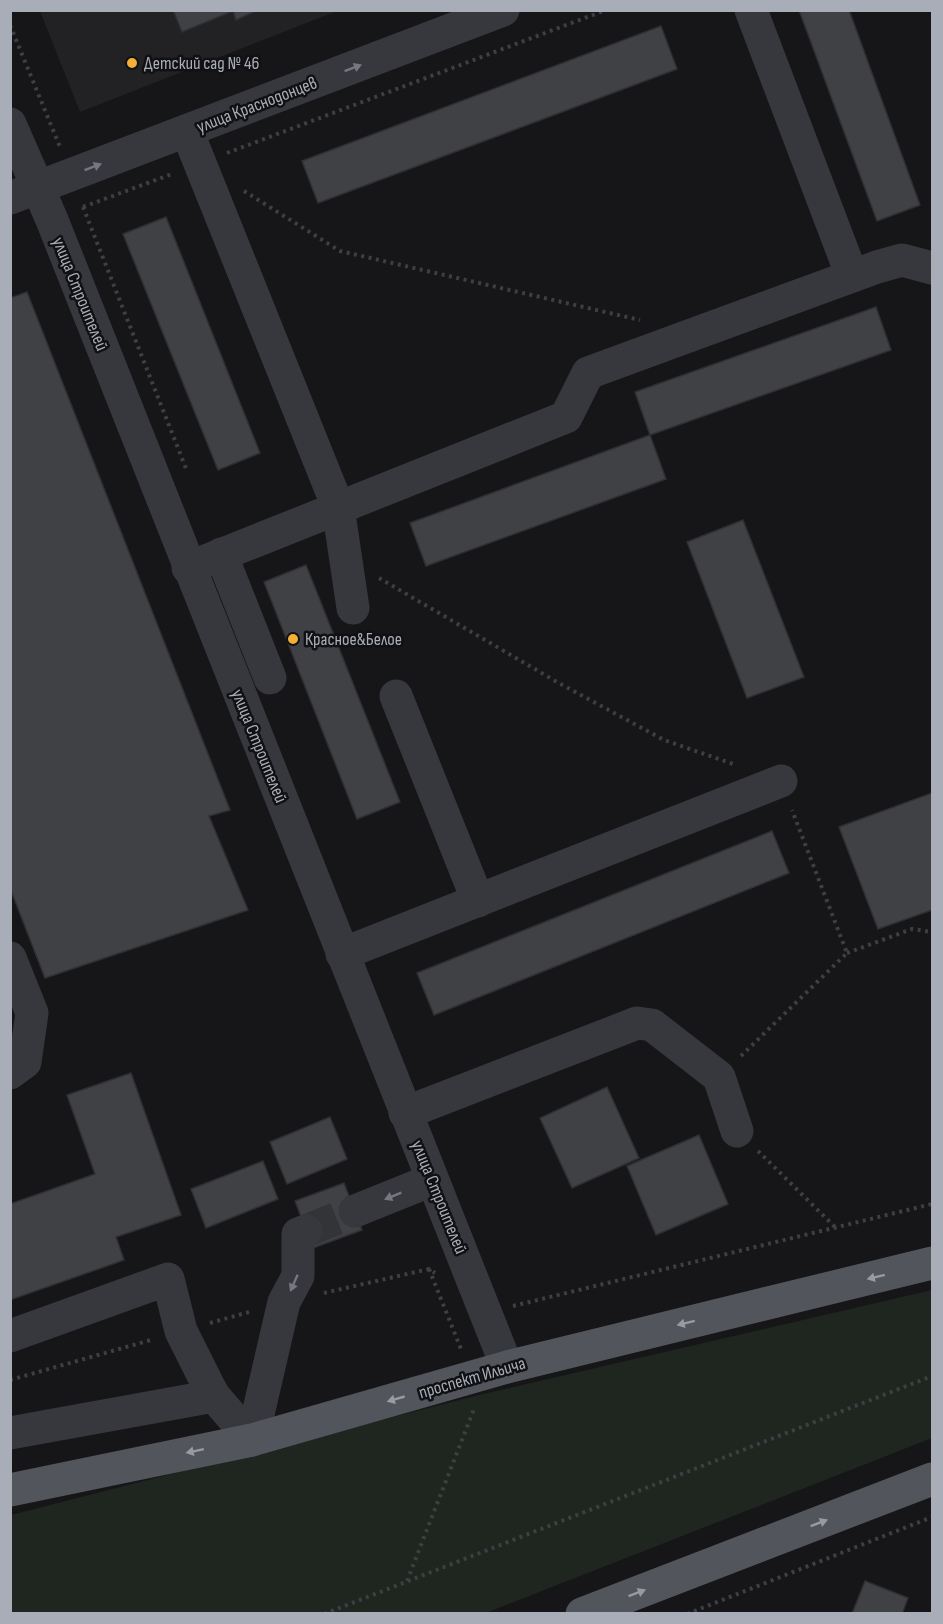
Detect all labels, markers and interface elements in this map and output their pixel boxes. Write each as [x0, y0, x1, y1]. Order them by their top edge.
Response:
place label: Детский сад № 46 [144, 53, 259, 74]
marker: Детский сад № 46 [125, 56, 139, 70]
one-way arrow [344, 62, 362, 72]
street label: улица Краснодонцев [194, 72, 320, 138]
one-way arrow [84, 162, 102, 172]
street label: улица Строителей [48, 234, 112, 354]
place label: Красное&Белое [305, 629, 402, 650]
marker: Красное&Белое [286, 632, 300, 646]
street label: улица Строителей [227, 686, 291, 806]
street label: улица Строителей [407, 1137, 471, 1257]
one-way arrow [384, 1191, 402, 1201]
one-way arrow [866, 1273, 885, 1283]
one-way arrow [289, 1274, 299, 1292]
one-way arrow [677, 1319, 695, 1329]
street label: проспект Ильича [416, 1353, 528, 1403]
one-way arrow [387, 1395, 405, 1405]
one-way arrow [185, 1447, 204, 1457]
one-way arrow [810, 1517, 828, 1527]
one-way arrow [628, 1587, 646, 1597]

